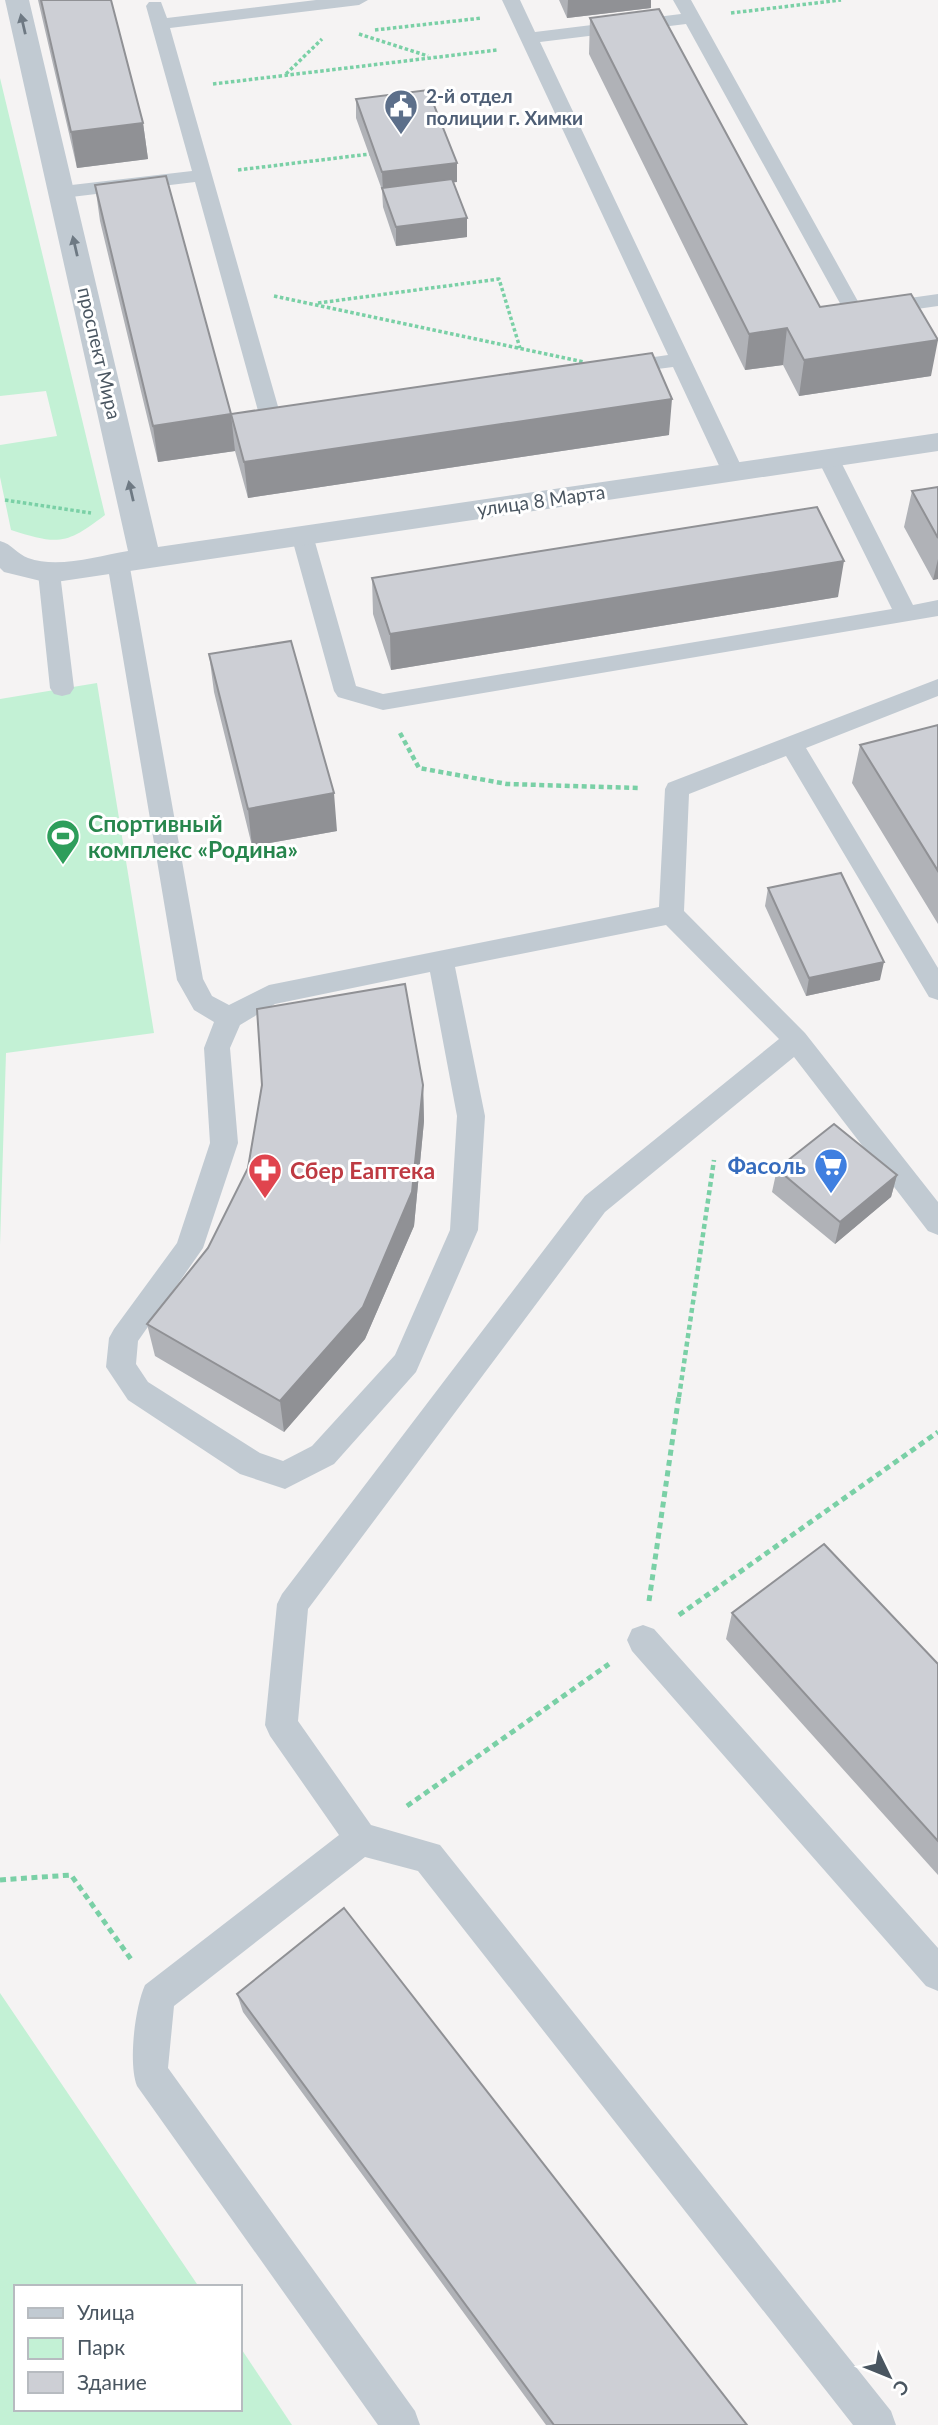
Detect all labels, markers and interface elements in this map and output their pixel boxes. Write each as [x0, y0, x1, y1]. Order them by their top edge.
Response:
one-way arrow [17, 13, 28, 35]
place label: 2-й отдел полиции г. Химки [426, 84, 583, 129]
public building icon: 2-й отдел полиции г. Химки [382, 87, 420, 136]
one-way arrow [69, 234, 80, 256]
street label: проспект Мира [74, 285, 126, 421]
one-way arrow [126, 480, 137, 502]
street label: улица 8 Марта [476, 480, 606, 520]
place label: Спортивный комплекс «Родина» [88, 809, 298, 863]
sports icon: Спортивный комплекс «Родина» [44, 817, 82, 866]
supermarket icon: Фасоль [812, 1146, 850, 1195]
pharmacy icon: Сбер Еаптека [246, 1151, 284, 1200]
place label: Фасоль [727, 1151, 806, 1179]
place label: Сбер Еаптека [290, 1156, 435, 1184]
legend [14, 2285, 242, 2411]
text: Улица [77, 2299, 135, 2324]
text: Парк [77, 2334, 125, 2359]
north arrow [854, 2341, 924, 2411]
text: Здание [77, 2369, 147, 2394]
text: С [889, 2375, 914, 2401]

